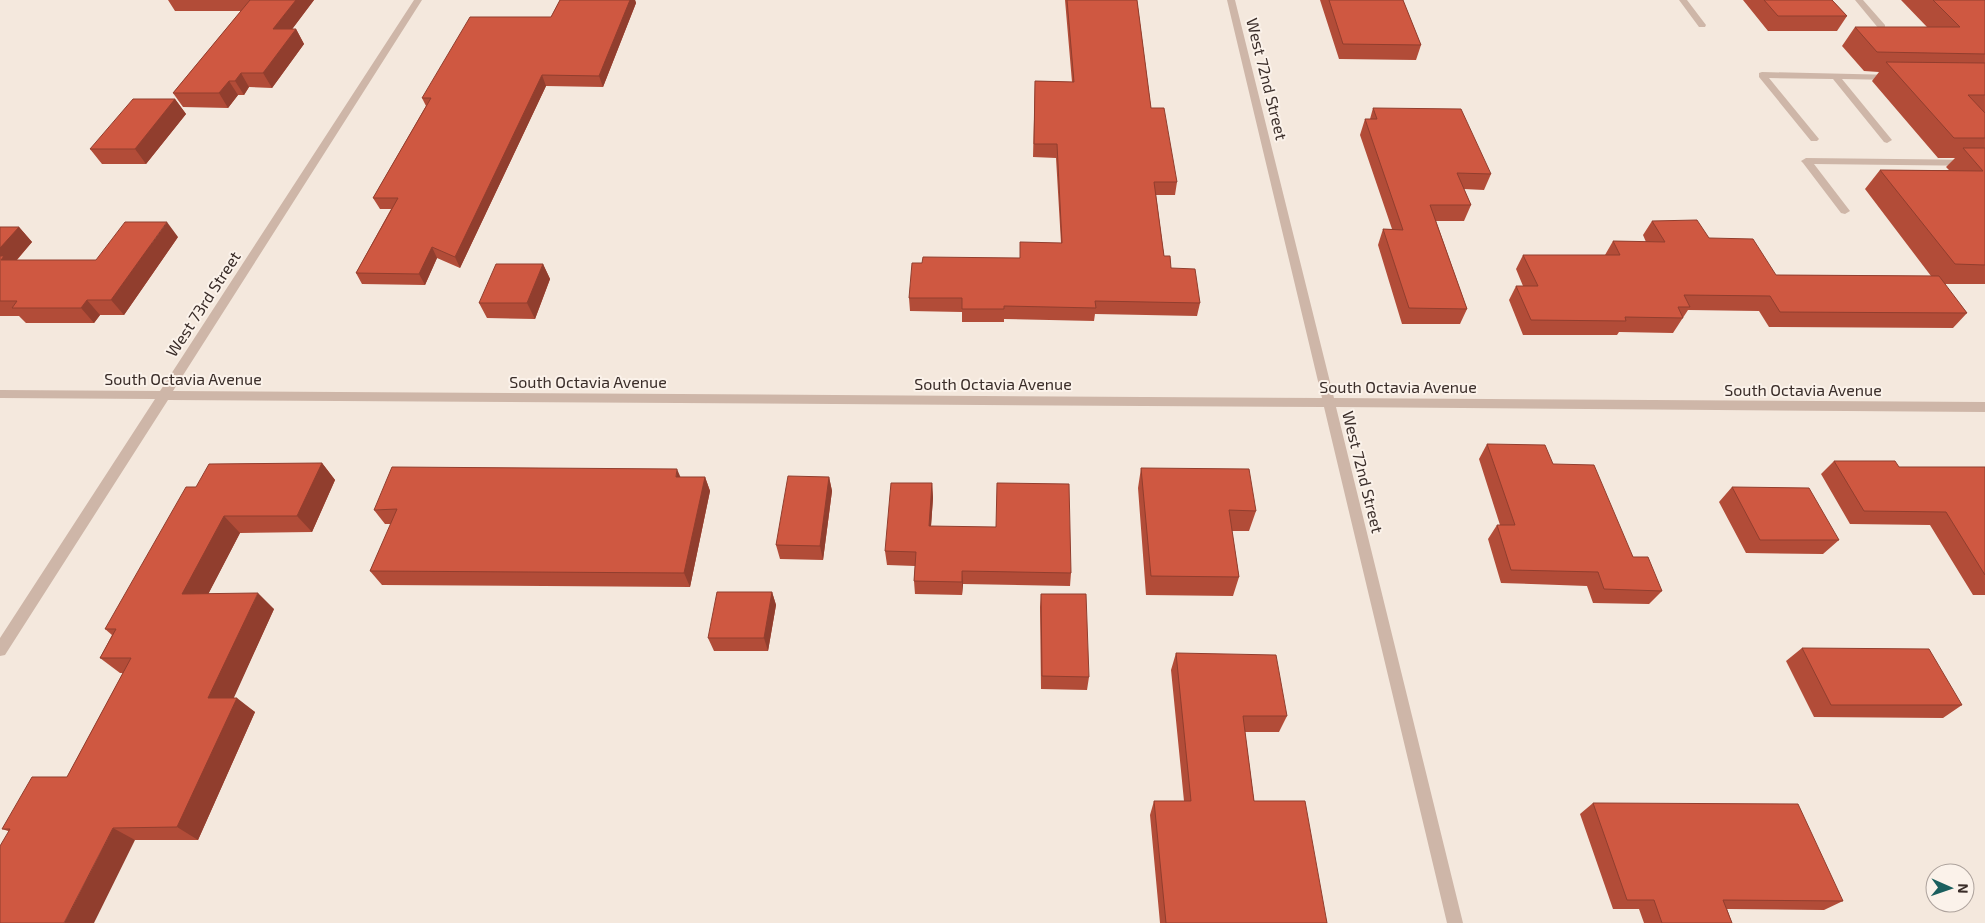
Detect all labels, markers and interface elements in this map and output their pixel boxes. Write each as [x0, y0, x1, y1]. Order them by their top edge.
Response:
street label: West 72nd Street [1243, 16, 1292, 142]
street label: West 73rd Street [161, 247, 244, 360]
street label: South Octavia Avenue [104, 369, 262, 388]
street label: South Octavia Avenue [509, 372, 667, 391]
street label: South Octavia Avenue [914, 374, 1072, 393]
street label: South Octavia Avenue [1319, 377, 1477, 396]
street label: South Octavia Avenue [1724, 380, 1882, 399]
street label: West 72nd Street [1339, 409, 1388, 535]
north arrow [1925, 863, 1975, 913]
text: N [1955, 883, 1972, 894]

